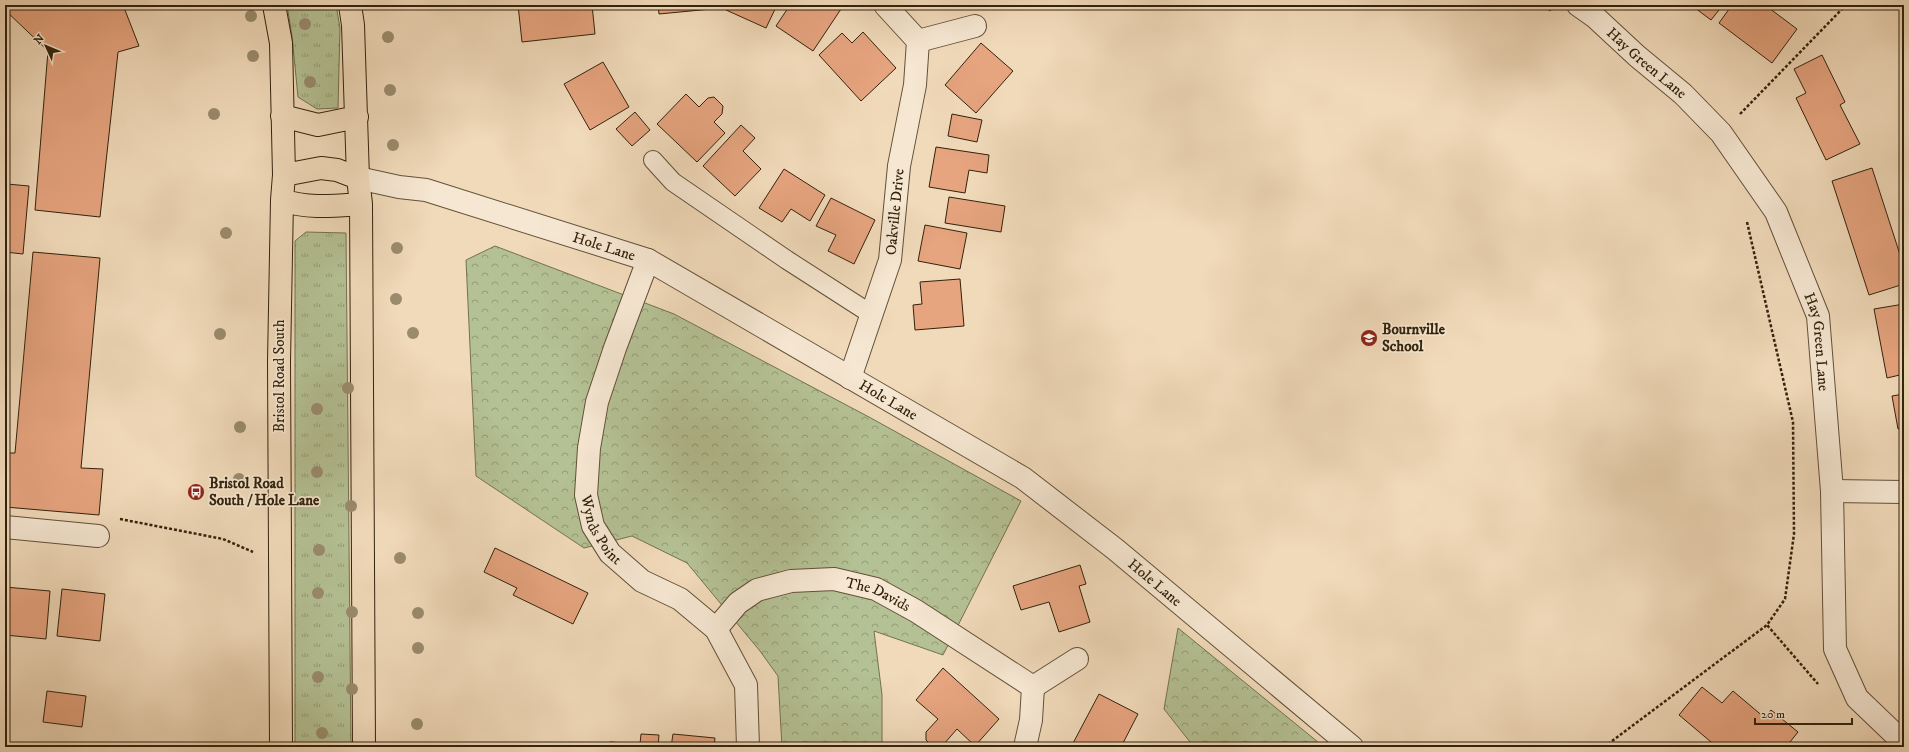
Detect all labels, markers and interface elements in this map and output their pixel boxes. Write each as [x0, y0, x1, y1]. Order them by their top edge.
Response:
street label: Hay Green Lane [1602, 23, 1690, 103]
north arrow [26, 26, 66, 66]
text: N [31, 32, 48, 48]
street label: Oakville Drive [882, 168, 909, 256]
street label: Hole Lane [570, 228, 638, 265]
street label: Hay Green Lane [1799, 290, 1833, 392]
street label: Bristol Road South [270, 319, 289, 432]
place label: Bournville School [1382, 320, 1446, 356]
school or university icon: Bournville School [1359, 328, 1379, 348]
street label: Hole Lane [855, 376, 921, 425]
place label: Bristol Road South / Hole Lane [209, 474, 320, 510]
bus stop icon: Bristol Road South / Hole Lane [186, 482, 206, 502]
street label: Wynds Point [576, 492, 626, 569]
street label: Hole Lane [1124, 555, 1186, 611]
street label: The Davids [843, 573, 914, 616]
scale bar [1755, 700, 1852, 726]
text: 20 m [1761, 707, 1785, 722]

